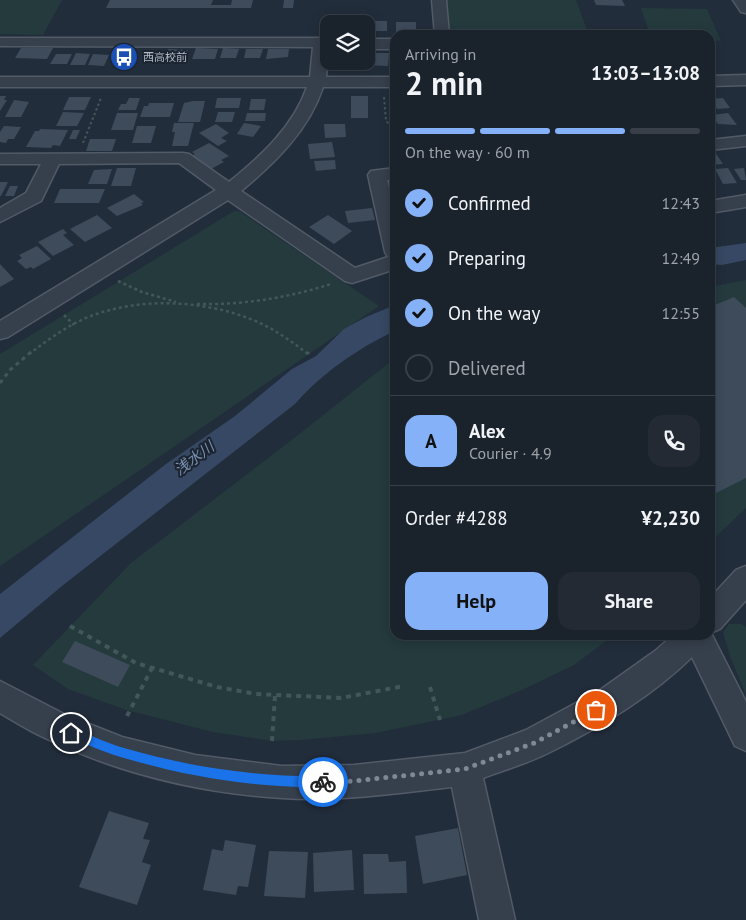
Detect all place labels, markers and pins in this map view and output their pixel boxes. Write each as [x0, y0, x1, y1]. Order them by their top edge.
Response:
bus stop icon: 西高校前 [109, 42, 139, 72]
place label: 西高校前 [143, 50, 187, 64]
pin [575, 689, 617, 731]
pin [50, 712, 92, 754]

